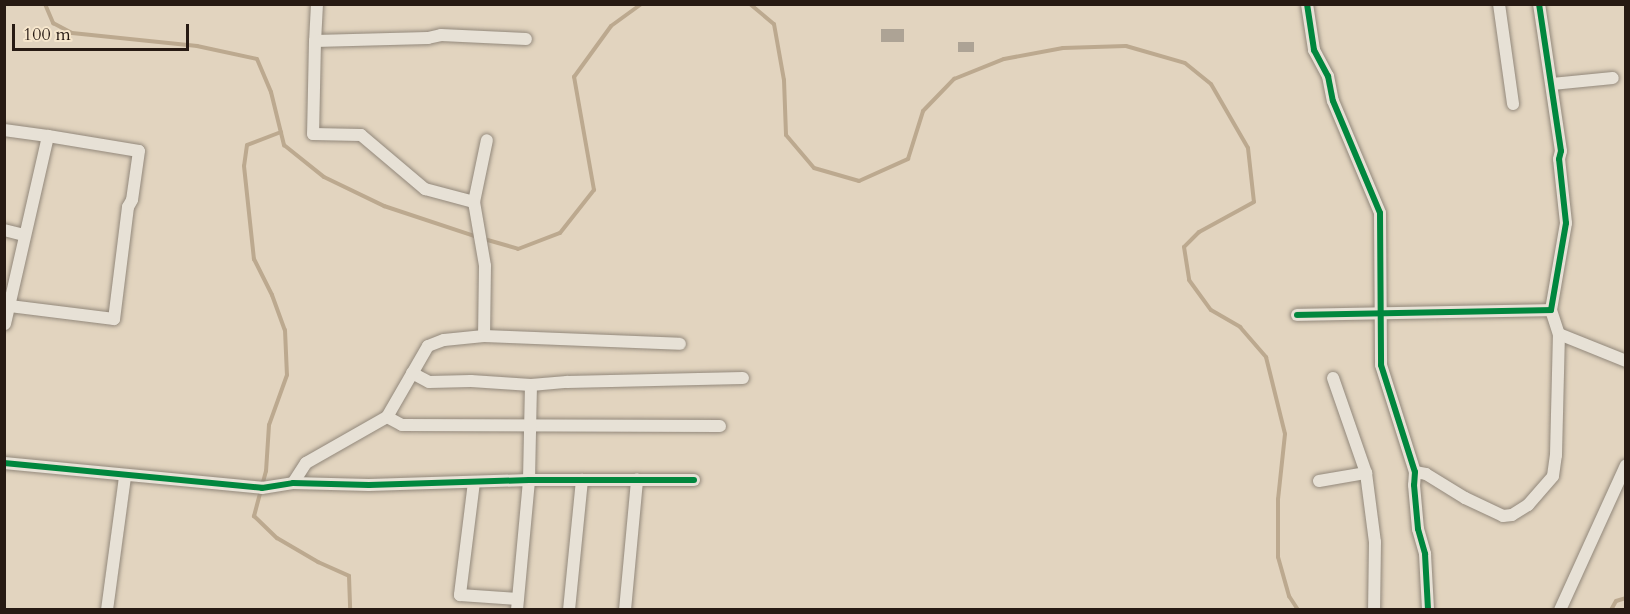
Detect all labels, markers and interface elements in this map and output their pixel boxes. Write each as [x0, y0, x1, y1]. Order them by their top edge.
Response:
scale bar [15, 12, 192, 50]
text: 100 m [23, 22, 71, 47]

